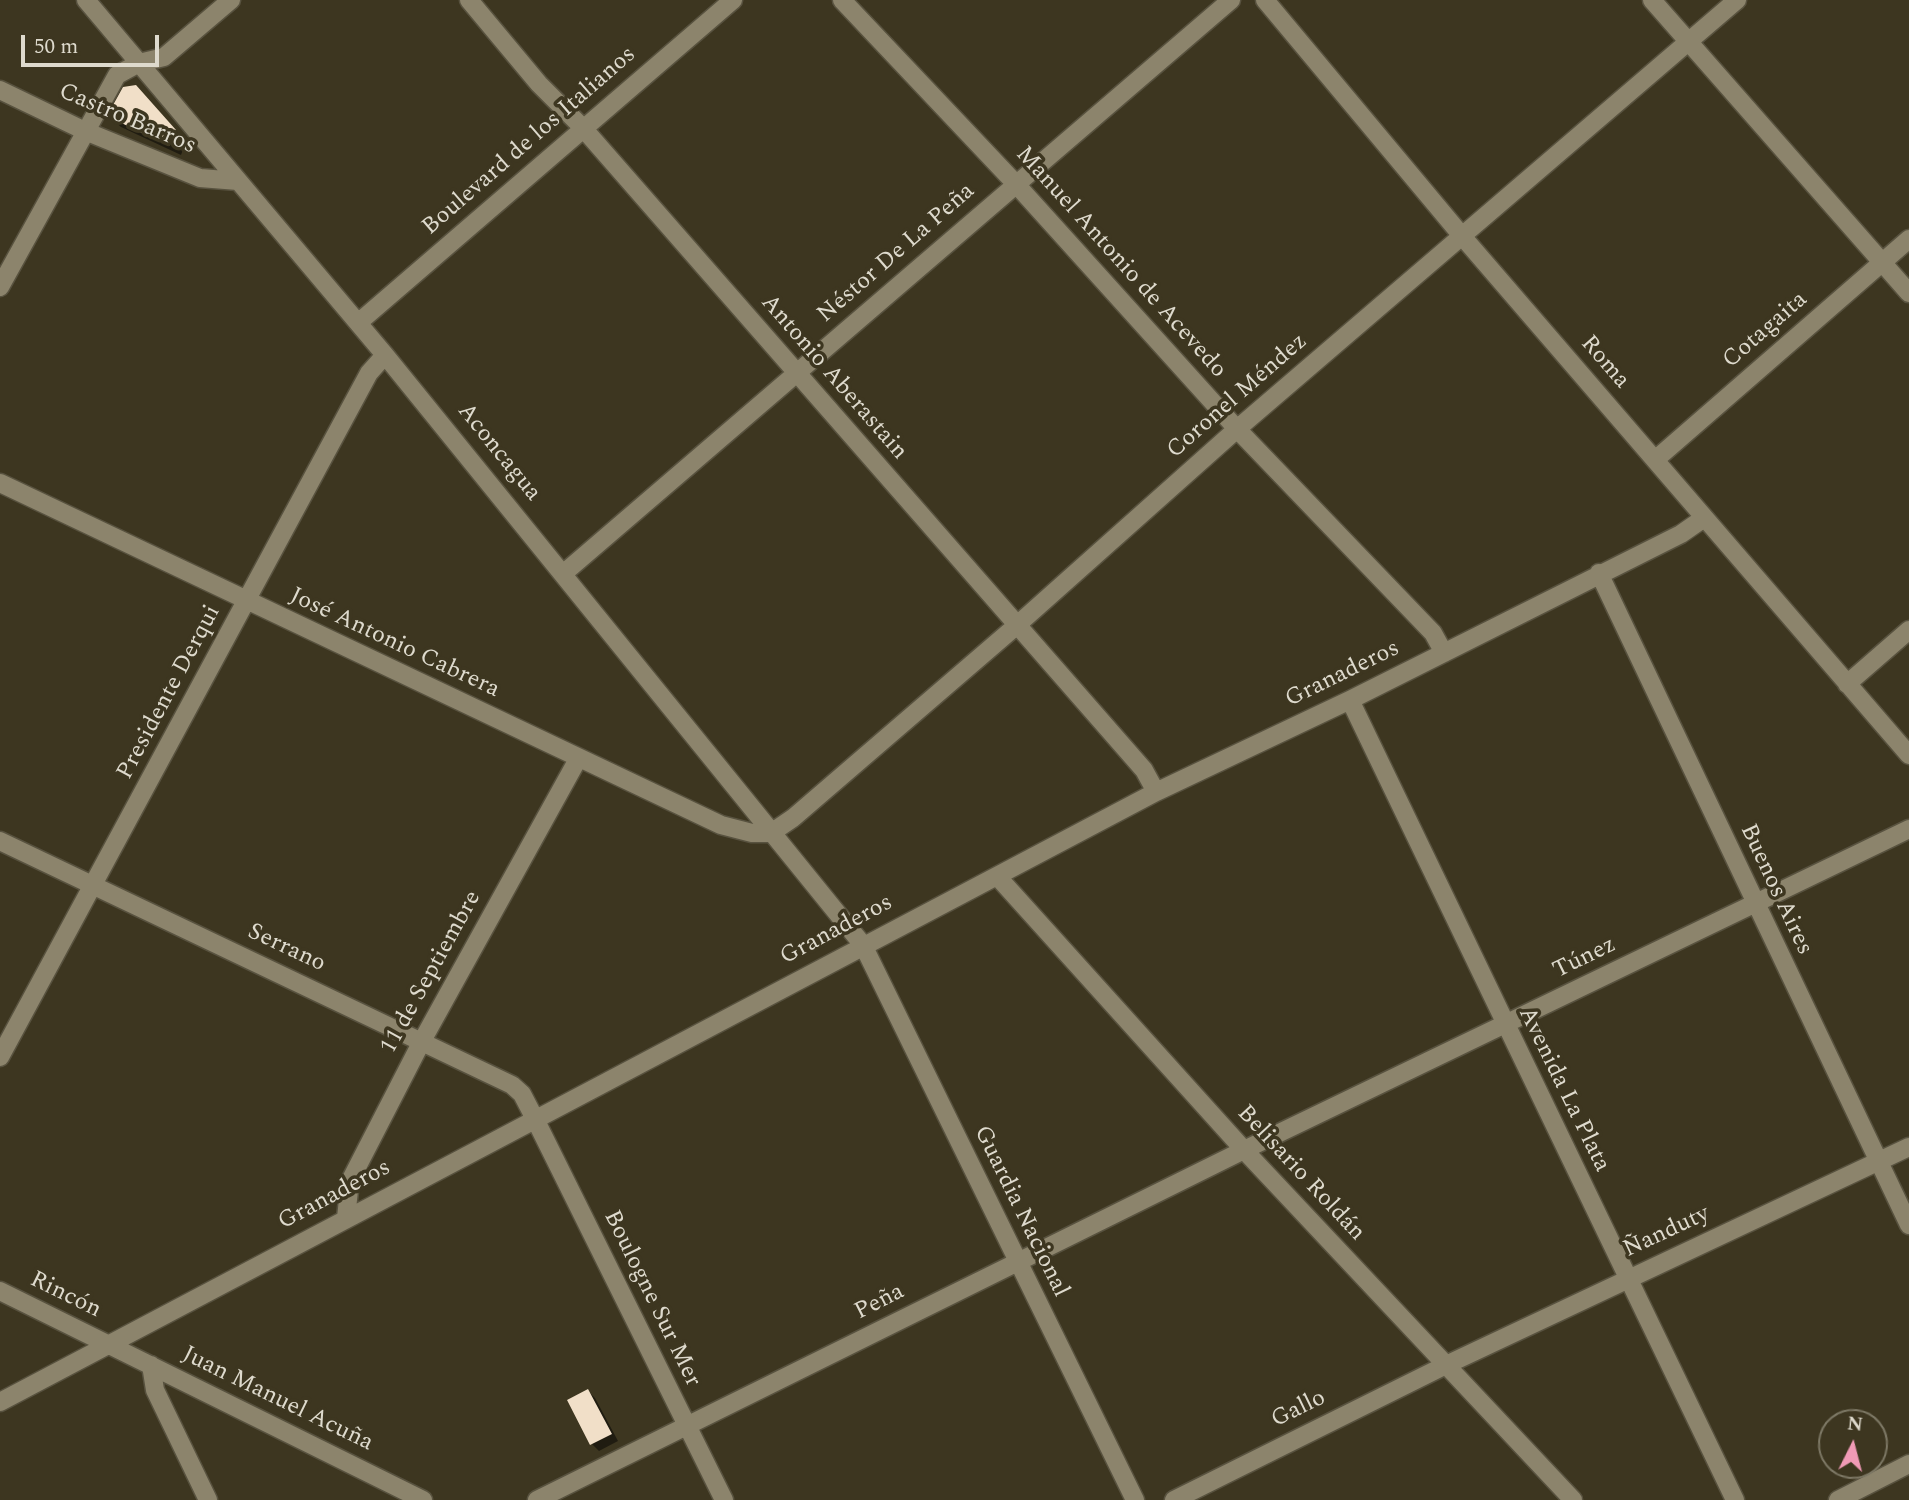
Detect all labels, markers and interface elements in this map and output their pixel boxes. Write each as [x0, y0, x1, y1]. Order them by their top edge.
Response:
scale bar [24, 21, 163, 65]
text: 50 m [34, 31, 78, 63]
street label: Boulevard de los Italianos [417, 41, 643, 243]
street label: Castro Barros [54, 78, 200, 162]
street label: Manuel Antonio de Acevedo [1008, 141, 1232, 385]
street label: Néstor De La Peña [812, 178, 982, 330]
street label: Cotagaita [1718, 286, 1814, 376]
street label: Antonio Aberastain [753, 289, 913, 467]
street label: Coronel Méndez [1162, 328, 1314, 466]
street label: Roma [1573, 331, 1635, 395]
street label: Aconcagua [450, 398, 546, 508]
street label: José Antonio Cabrera [284, 583, 504, 705]
street label: Presidente Derqui [112, 601, 228, 785]
street label: Granaderos [1281, 635, 1405, 715]
street label: Buenos Aires [1732, 820, 1818, 960]
street label: 11 de Septiembre [375, 886, 489, 1060]
street label: Granaderos [776, 889, 898, 973]
street label: Serrano [242, 918, 330, 980]
street label: Túnez [1549, 931, 1621, 987]
street label: Avenida La Plata [1511, 1003, 1615, 1177]
street label: Belisario Roldán [1230, 1100, 1370, 1248]
street label: Guardia Nacional [966, 1122, 1074, 1302]
street label: Granaderos [274, 1154, 396, 1238]
street label: Ñanduty [1619, 1201, 1715, 1265]
street label: Boulogne Sur Mer [596, 1206, 706, 1392]
street label: Rincón [25, 1266, 105, 1326]
street label: Peña [850, 1278, 910, 1328]
street label: Juan Manuel Acuña [177, 1341, 377, 1459]
street label: Gallo [1267, 1385, 1331, 1435]
north arrow [1818, 1409, 1888, 1479]
text: N [1846, 1409, 1864, 1440]

